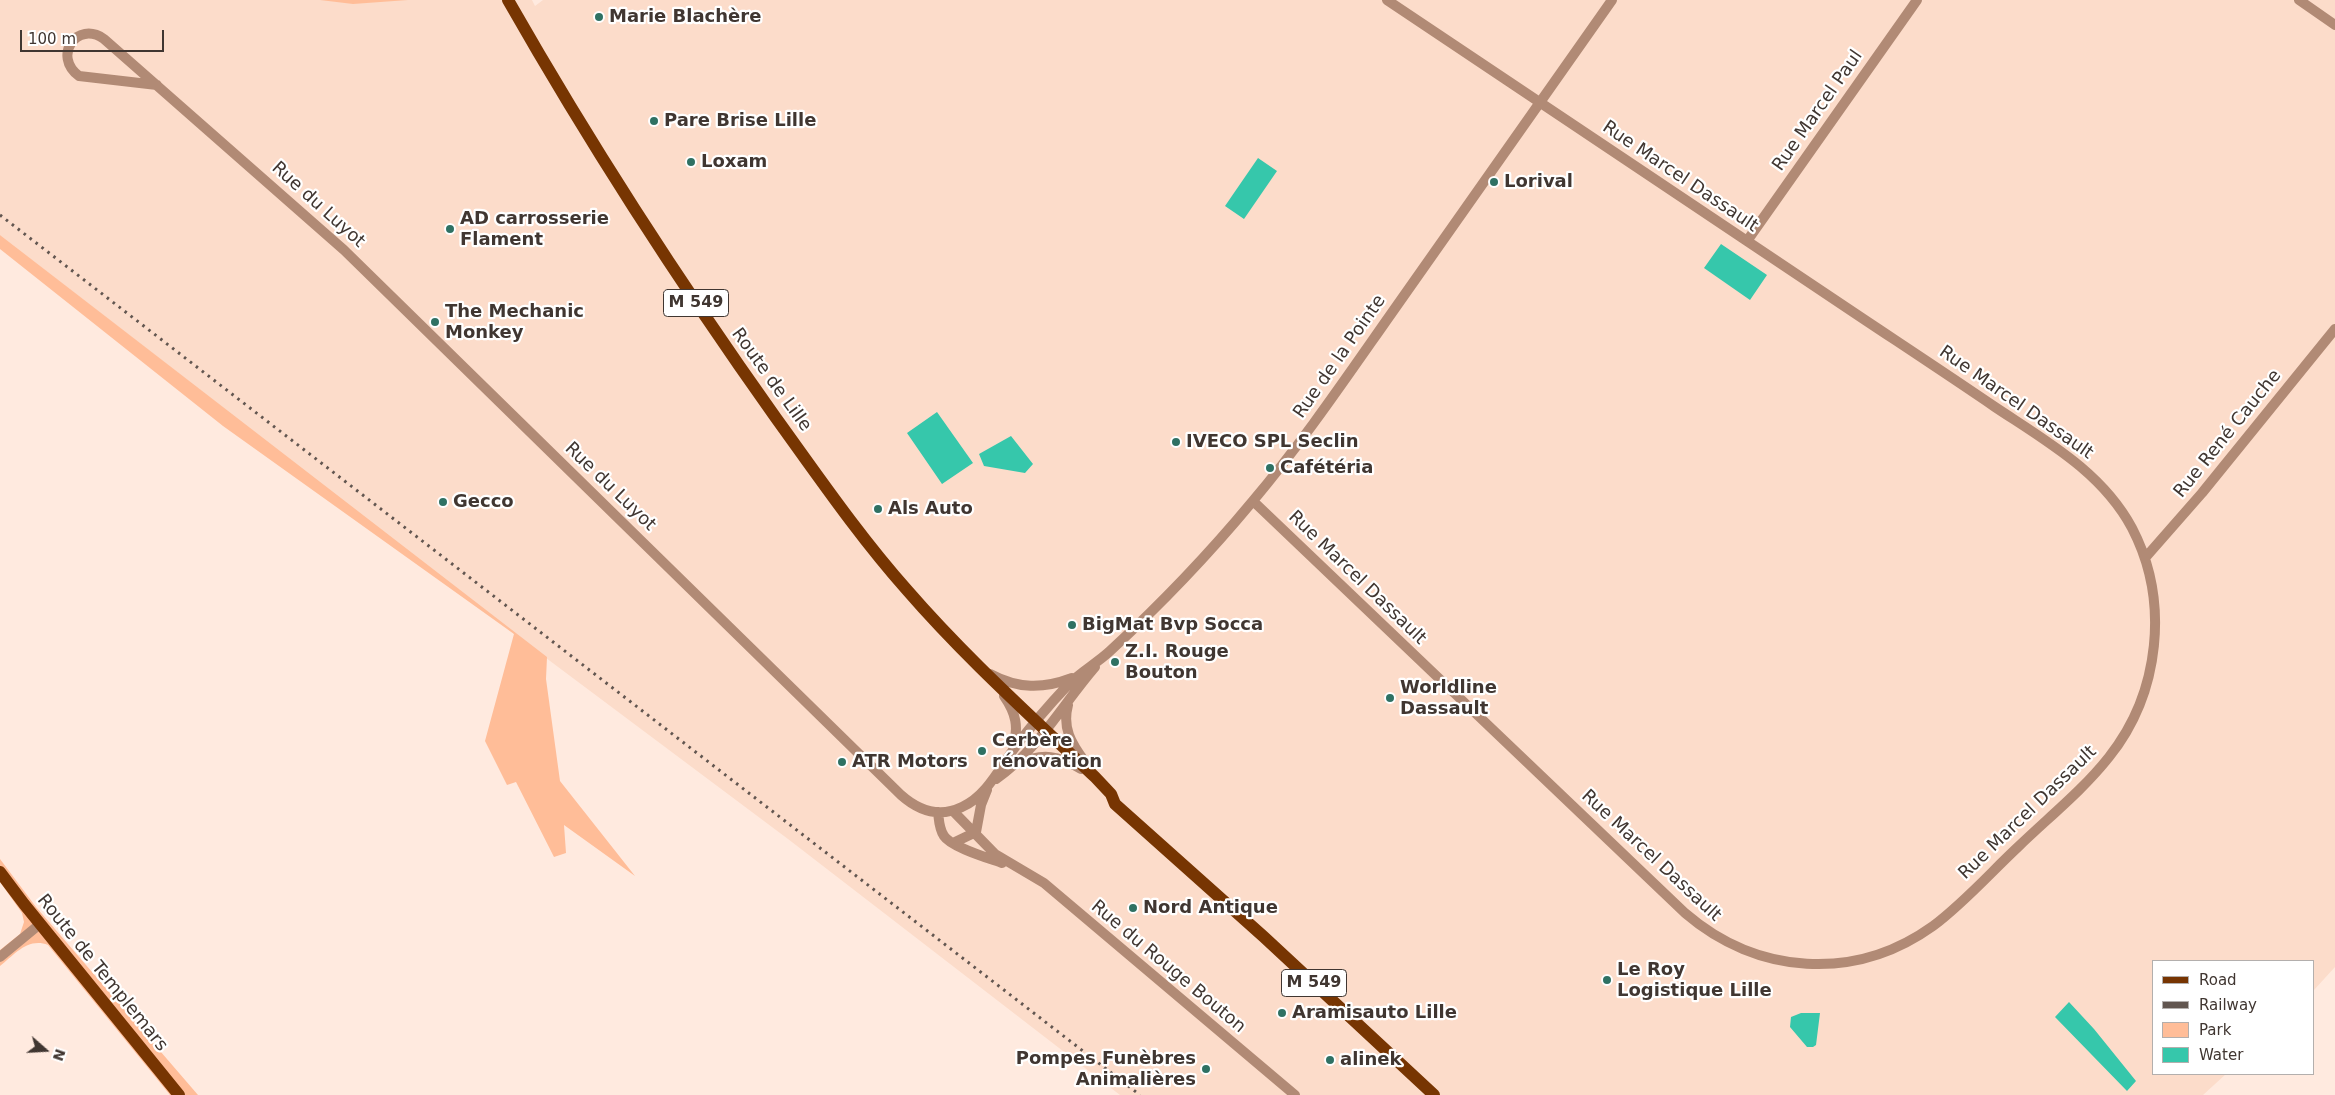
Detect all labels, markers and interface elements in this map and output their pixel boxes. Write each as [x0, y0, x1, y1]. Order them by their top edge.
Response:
place label: Marie Blachère [609, 6, 761, 28]
marker: Marie Blachère [593, 11, 605, 23]
scale bar [22, 20, 166, 52]
text: 100 m [28, 30, 76, 48]
street label: Rue Marcel Paul [1768, 46, 1868, 176]
place label: Pare Brise Lille [664, 110, 816, 132]
marker: Pare Brise Lille [648, 115, 660, 127]
street label: Rue Marcel Dassault [1598, 117, 1762, 237]
place label: Loxam [701, 151, 767, 173]
marker: Loxam [685, 156, 697, 168]
street label: Rue du Luyot [267, 157, 369, 253]
place label: Lorival [1504, 171, 1573, 193]
marker: Lorival [1488, 176, 1500, 188]
place label: AD carrosserie Flament [460, 208, 609, 250]
marker: AD carrosserie Flament [444, 223, 456, 235]
road number: M 549 [664, 290, 728, 316]
street label: Rue de la Pointe [1289, 291, 1391, 423]
place label: The Mechanic Monkey [445, 301, 584, 344]
marker: The Mechanic Monkey [429, 316, 441, 328]
street label: Route de Lille [726, 324, 816, 436]
street label: Rue Marcel Dassault [1935, 342, 2097, 464]
street label: Rue René Cauche [2170, 366, 2286, 502]
place label: IVECO SPL Seclin [1186, 431, 1359, 453]
marker: IVECO SPL Seclin [1170, 436, 1182, 448]
street label: Rue du Luyot [560, 438, 660, 536]
place label: Cafétéria [1280, 457, 1373, 479]
marker: Cafétéria [1264, 462, 1276, 474]
place label: Gecco [453, 491, 514, 513]
marker: Gecco [437, 496, 449, 508]
place label: Als Auto [888, 498, 973, 520]
marker: Als Auto [872, 503, 884, 515]
street label: Rue Marcel Dassault [1284, 507, 1430, 649]
place label: BigMat Bvp Socca [1082, 614, 1263, 636]
marker: BigMat Bvp Socca [1066, 619, 1078, 631]
place label: Z.I. Rouge Bouton [1125, 641, 1229, 684]
marker: Z.I. Rouge Bouton [1109, 656, 1121, 668]
place label: Worldline Dassault [1400, 677, 1497, 720]
marker: Worldline Dassault [1384, 692, 1396, 704]
place label: Cerbère rénovation [992, 730, 1102, 772]
street label: Rue Marcel Dassault [1955, 742, 2101, 884]
marker: Cerbère rénovation [976, 745, 988, 757]
place label: ATR Motors [852, 751, 968, 773]
marker: ATR Motors [836, 756, 848, 768]
street label: Rue Marcel Dassault [1577, 786, 1725, 926]
street label: Route de Templemars [32, 890, 172, 1056]
street label: Rue du Rouge Bouton [1086, 896, 1250, 1038]
place label: Nord Antique [1143, 897, 1278, 919]
marker: Nord Antique [1127, 902, 1139, 914]
place label: Le Roy Logistique Lille [1617, 959, 1772, 1002]
legend [2152, 960, 2315, 1075]
road number: M 549 [1282, 970, 1346, 996]
text: Road [2199, 971, 2237, 989]
marker: Le Roy Logistique Lille [1601, 974, 1613, 986]
text: Railway [2199, 996, 2257, 1014]
place label: Aramisauto Lille [1292, 1002, 1457, 1024]
marker: Aramisauto Lille [1276, 1007, 1288, 1019]
text: Park [2199, 1021, 2231, 1039]
north arrow [20, 1025, 70, 1075]
text: Water [2199, 1046, 2243, 1064]
text: N [50, 1047, 69, 1063]
place label: Pompes Funèbres Animalières [1016, 1048, 1196, 1090]
place label: alinek [1340, 1049, 1401, 1071]
marker: alinek [1324, 1054, 1336, 1066]
marker: Pompes Funèbres Animalières [1200, 1063, 1212, 1075]

